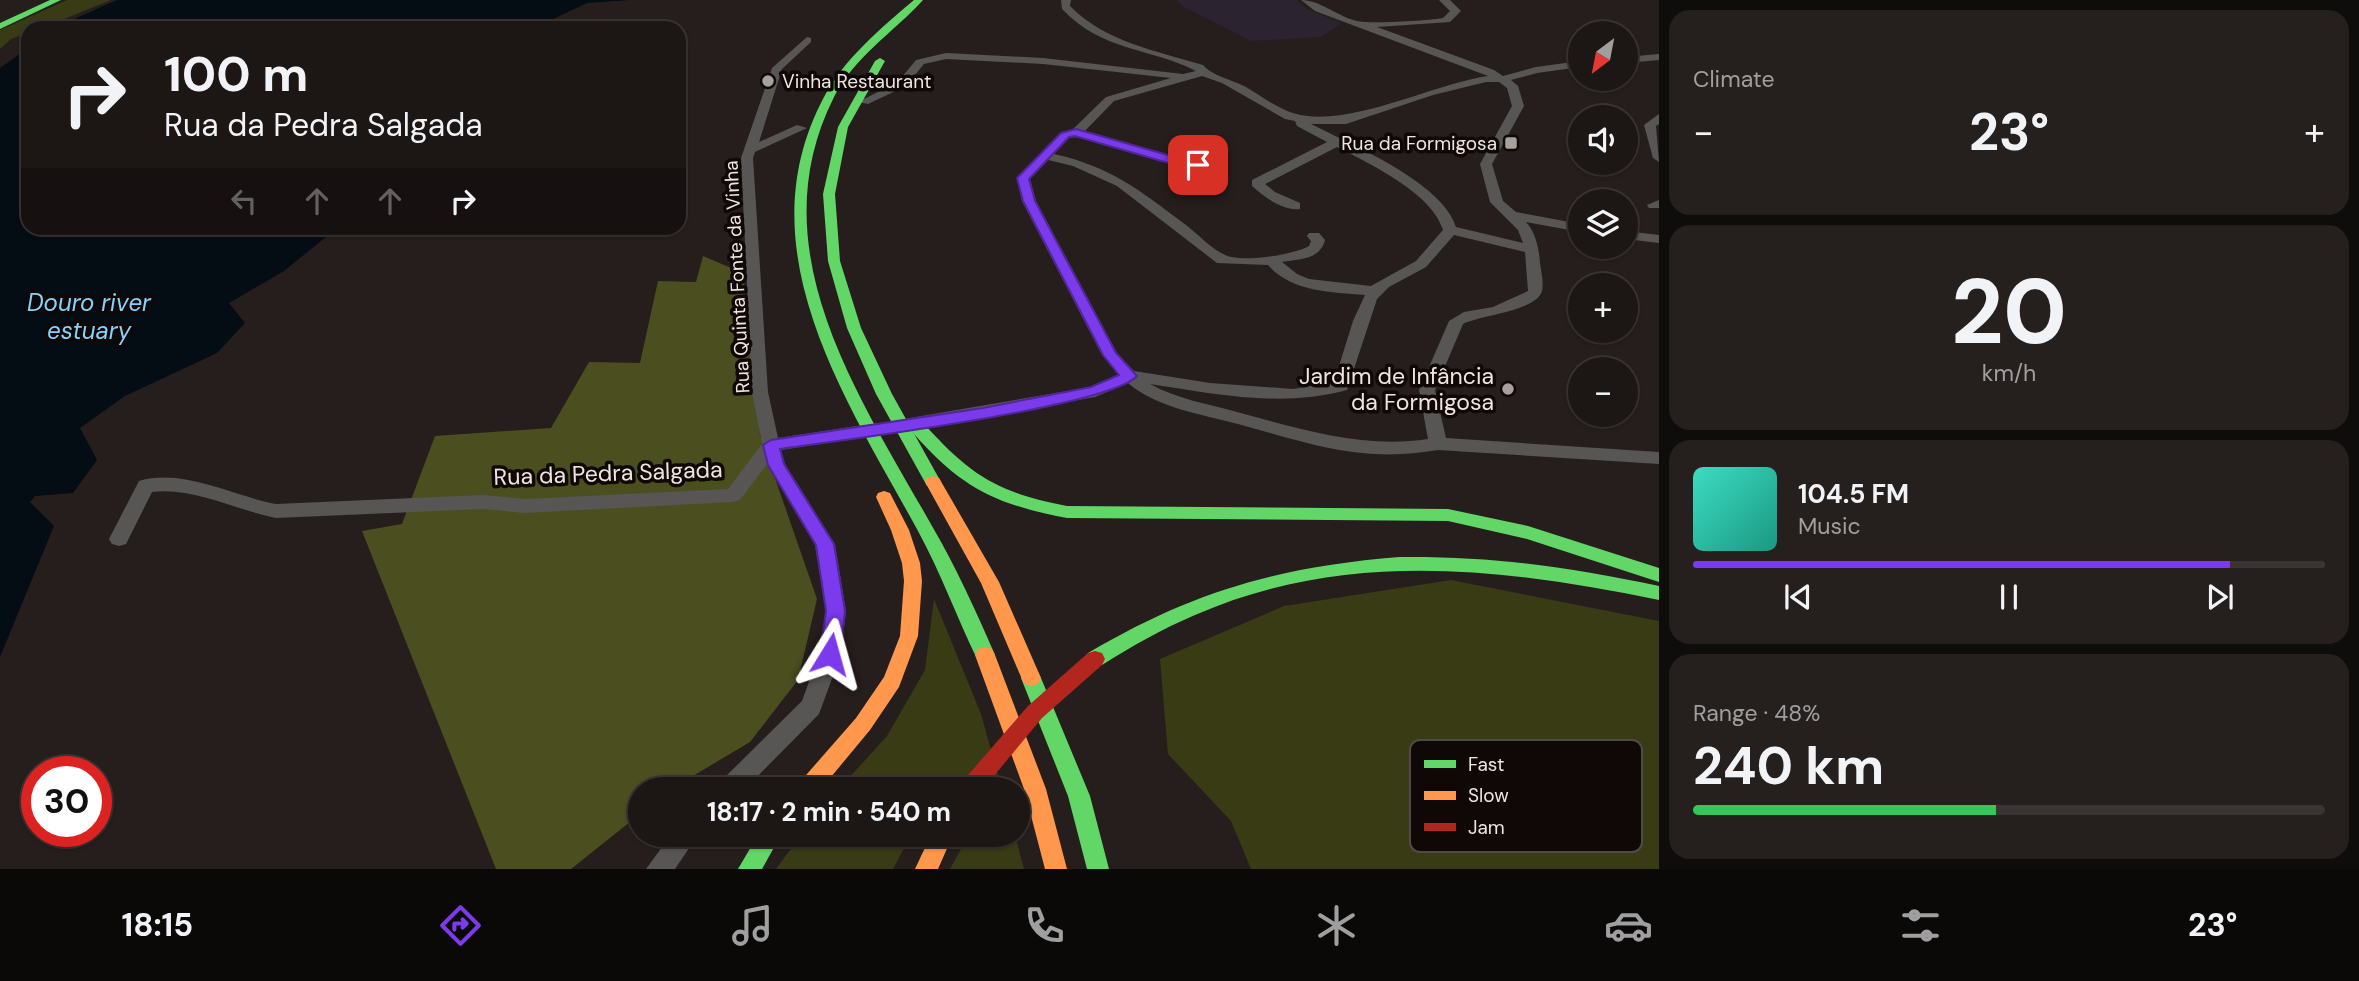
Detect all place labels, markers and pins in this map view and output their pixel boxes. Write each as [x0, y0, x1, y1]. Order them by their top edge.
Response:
place label: Vinha Restaurant [782, 69, 932, 94]
marker: Vinha Restaurant [760, 73, 776, 89]
place label: Rua da Formigosa [1341, 131, 1497, 156]
pin [1168, 135, 1228, 195]
marker: Rua da Formigosa [1503, 135, 1519, 151]
place label: Jardim de Infância da Formigosa [1299, 361, 1494, 417]
marker: Jardim de Infância da Formigosa [1500, 381, 1516, 397]

